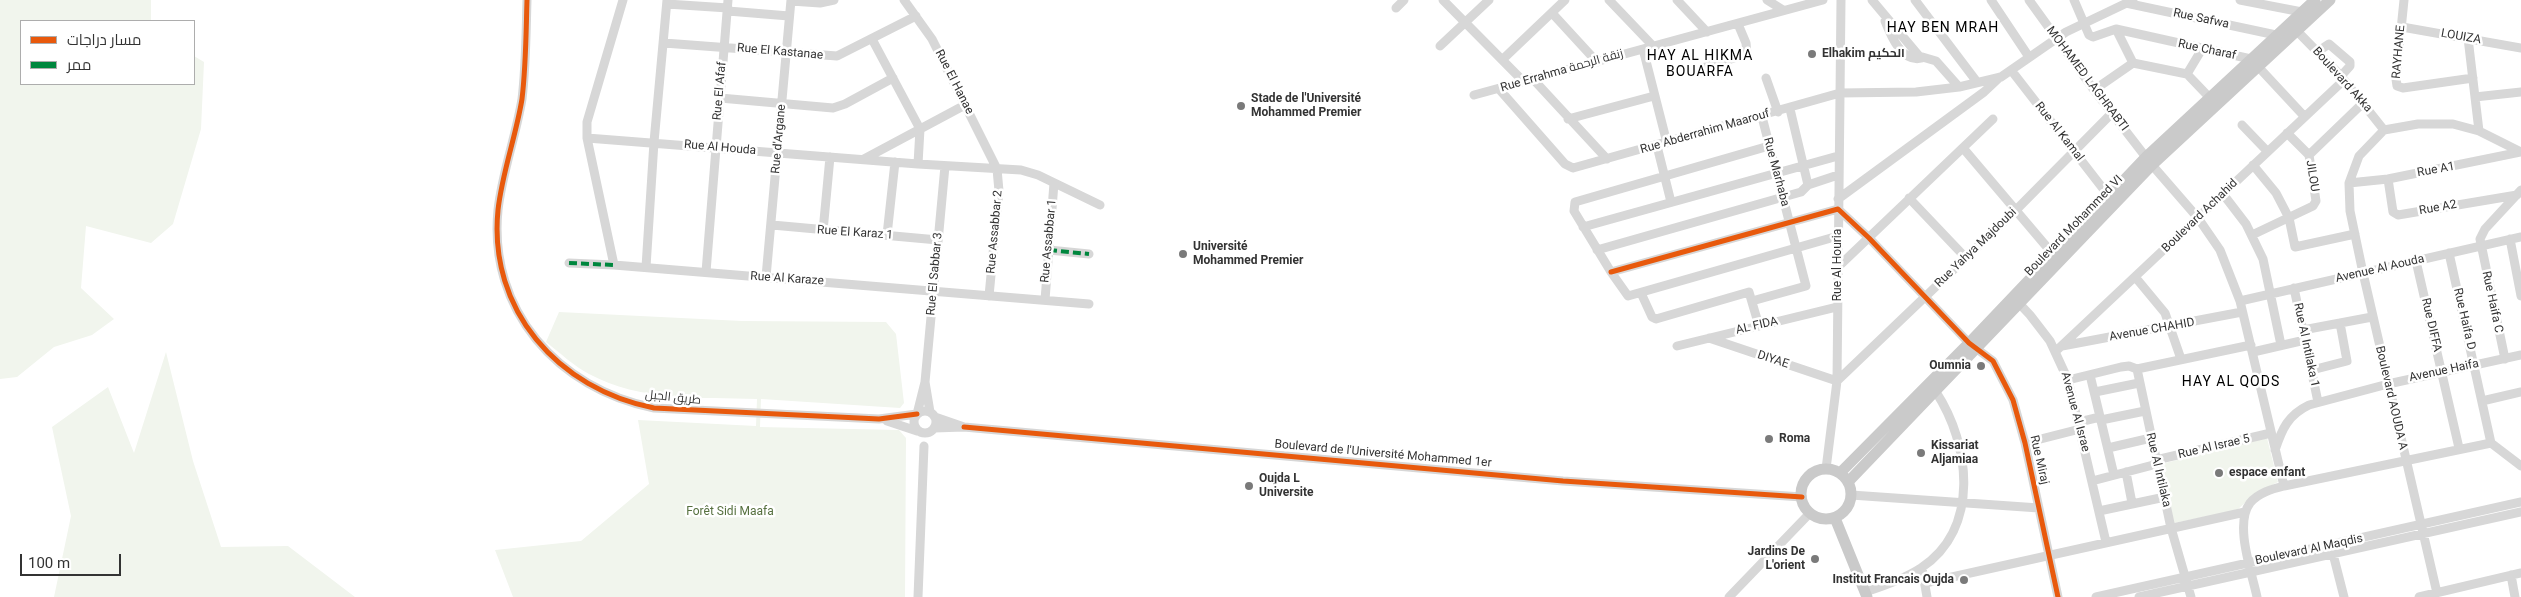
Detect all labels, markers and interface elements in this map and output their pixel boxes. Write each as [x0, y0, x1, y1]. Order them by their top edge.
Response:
street label: Rue Safwa [2172, 6, 2230, 32]
legend [20, 20, 195, 85]
district label: HAY BEN MRAH [1885, 20, 2001, 36]
street label: MOHAMED LAGHRABTI [2043, 24, 2131, 134]
street label: RAYHANE [2389, 25, 2409, 79]
street label: LOUIZA [2440, 26, 2482, 48]
text: مسار دراجات [67, 31, 141, 49]
street label: Rue Charaf [2177, 37, 2237, 63]
street label: Rue El Kastanae [736, 41, 824, 63]
street label: Boulevard Akka [2309, 44, 2375, 116]
street label: Rue El Hanae [932, 47, 976, 117]
street label: Rue Errahma زنقة الرحمة [1499, 47, 1625, 95]
place label: Elhakim الحكيم [1822, 47, 1905, 61]
district label: HAY AL HIKMA BOUARFA [1645, 48, 1755, 80]
marker: Elhakim الحكيم [1806, 48, 1818, 60]
text: ممر [67, 56, 91, 74]
street label: Rue El Afaf [710, 61, 730, 121]
place label: Stade de l'Université Mohammed Premier [1251, 92, 1361, 120]
marker: Stade de l'Université Mohammed Premier [1235, 100, 1247, 112]
street label: Rue Al Kamal [2031, 100, 2087, 164]
street label: Rue d'Argane [769, 104, 789, 174]
street label: Rue Abderrahim Maarouf [1639, 107, 1771, 157]
street label: Rue Marhaba [1760, 136, 1792, 208]
street label: Rue Al Houda [683, 138, 757, 158]
street label: JILOU [2302, 159, 2322, 193]
street label: Rue A1 [2416, 160, 2456, 180]
street label: Boulevard Mohammed VI [2022, 173, 2126, 279]
street label: Boulevard Achahid [2159, 176, 2241, 256]
street label: Rue Assabbar 2 [984, 190, 1006, 274]
street label: Rue A2 [2418, 198, 2458, 218]
street label: Rue Assabbar 1 [1038, 199, 1060, 283]
street label: Rue Yahya Majdoubi [1932, 205, 2020, 291]
street label: Rue El Karaz 1 [817, 223, 893, 243]
street label: Rue Al Houria [1831, 229, 1845, 301]
street label: Rue El Sabbar 3 [924, 232, 946, 316]
place label: Université Mohammed Premier [1193, 240, 1303, 268]
marker: Université Mohammed Premier [1177, 248, 1189, 260]
street label: Avenue Al Aouda [2334, 252, 2426, 286]
street label: Rue Al Karaze [750, 269, 824, 289]
street label: Rue Haifa C [2478, 270, 2506, 334]
street label: Rue Haifa D [2450, 287, 2478, 351]
street label: Rue DIFFA [2418, 297, 2444, 353]
street label: Rue Al Intilaka 1 [2290, 302, 2322, 388]
street label: AL FIDA [1735, 314, 1779, 338]
street label: Avenue CHAHID [2108, 315, 2196, 345]
street label: Boulevard AOUDA A [2372, 345, 2410, 451]
street label: DIYAE [1755, 348, 1791, 372]
street label: Avenue Haifa [2408, 357, 2480, 385]
place label: Oumnia [1929, 359, 1971, 373]
marker: Oumnia [1975, 360, 1987, 372]
street label: Avenue Al Israe [2057, 370, 2093, 454]
district label: HAY AL QODS [2180, 374, 2282, 390]
street label: طريق الجبل [644, 388, 702, 408]
street label: Rue Al Intilaka [2142, 431, 2174, 509]
place label: Roma [1779, 432, 1810, 446]
street label: Rue Al Israe 5 [2177, 432, 2251, 462]
marker: Roma [1763, 433, 1775, 445]
street label: Rue Miraj [2026, 434, 2052, 486]
street label: Boulevard de l'Université Mohammed 1er [1274, 437, 1492, 471]
place label: Kissariat Aljamiaa [1931, 439, 1979, 467]
marker: Kissariat Aljamiaa [1915, 447, 1927, 459]
place label: espace enfant [2229, 466, 2305, 480]
marker: espace enfant [2213, 467, 2225, 479]
place label: Oujda L Universite [1259, 472, 1314, 500]
marker: Oujda L Universite [1243, 480, 1255, 492]
park label: Forêt Sidi Maafa [686, 505, 774, 519]
street label: Boulevard Al Maqdis [2254, 532, 2364, 568]
scale bar [22, 544, 124, 576]
place label: Jardins De L'orient [1748, 545, 1805, 573]
marker: Jardins De L'orient [1809, 553, 1821, 565]
text: 100 m [28, 554, 70, 572]
place label: Institut Francais Oujda [1832, 573, 1954, 587]
marker: Institut Francais Oujda [1958, 574, 1970, 586]

